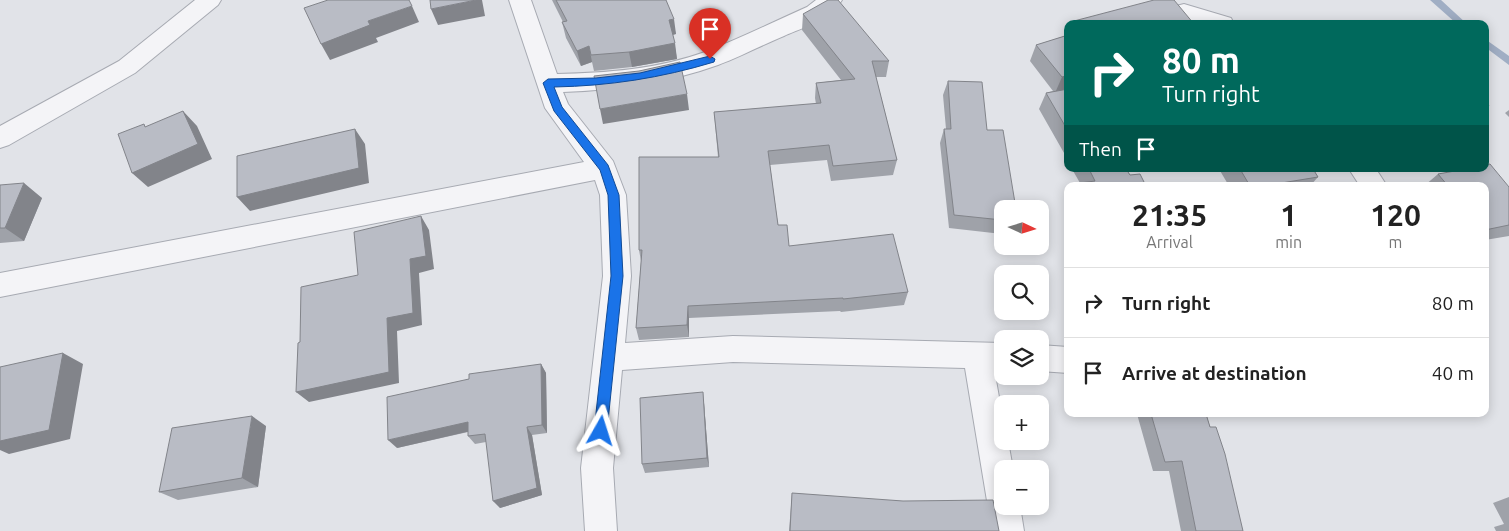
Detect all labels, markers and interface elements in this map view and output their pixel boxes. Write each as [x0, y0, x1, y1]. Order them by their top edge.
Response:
pin [689, 8, 731, 59]
icon: arrive [696, 15, 724, 43]
icon: right [1079, 40, 1144, 105]
text: 80 m [1162, 40, 1240, 80]
text: Turn right [1162, 81, 1260, 106]
icon: arrive [1132, 135, 1160, 163]
text: Then [1079, 138, 1122, 160]
text: 21:35 [1132, 198, 1207, 232]
text: 1 [1280, 198, 1297, 232]
text: 120 [1370, 198, 1421, 232]
north arrow [994, 200, 1049, 255]
map controls [994, 200, 1049, 515]
text: Arrival [1146, 233, 1193, 251]
text: min [1275, 233, 1302, 251]
text: m [1389, 233, 1402, 251]
button: search [994, 265, 1049, 320]
icon: right [1079, 289, 1107, 317]
text: Turn right [1122, 292, 1210, 314]
text: 80 m [1432, 292, 1474, 314]
button: layers [994, 330, 1049, 385]
icon: arrive [1079, 359, 1107, 387]
text: Arrive at destination [1122, 362, 1307, 384]
text: 40 m [1432, 362, 1474, 384]
button: + [994, 395, 1049, 450]
position arrow [574, 404, 626, 456]
button: − [994, 460, 1049, 515]

